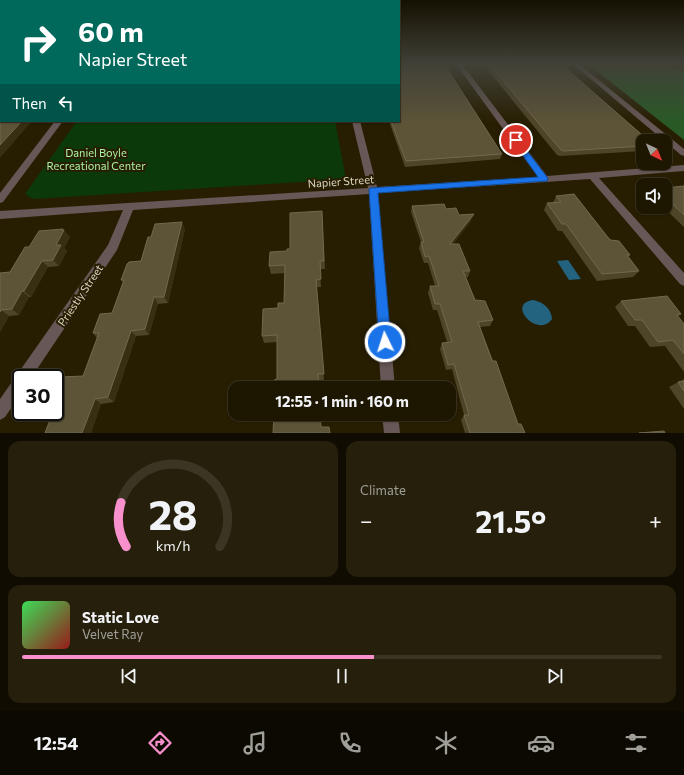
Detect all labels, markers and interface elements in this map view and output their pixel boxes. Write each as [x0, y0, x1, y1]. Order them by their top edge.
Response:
text: 60 m [78, 14, 144, 48]
icon: right [12, 16, 64, 68]
text: Napier Street [78, 48, 187, 70]
icon: left [55, 92, 77, 114]
text: Then [12, 94, 47, 112]
pin [499, 123, 533, 157]
icon: arrive [505, 129, 527, 151]
north arrow [636, 134, 672, 170]
map controls [636, 134, 672, 214]
park label: Daniel Boyle Recreational Center [46, 146, 146, 172]
street label: Napier Street [307, 172, 375, 190]
button: sound [636, 178, 672, 214]
street label: Priestly Street [55, 261, 106, 328]
position arrow [364, 321, 406, 363]
speed limit sign: 30 [12, 369, 64, 421]
text: 12:55 · 1 min · 160 m [275, 392, 409, 410]
text: Climate [360, 482, 406, 498]
text: 28 [148, 488, 198, 539]
text: 21.5° [475, 502, 546, 539]
text: − [360, 507, 373, 534]
text: + [649, 507, 662, 534]
text: km/h [156, 536, 190, 554]
text: Static Love [82, 608, 159, 626]
text: Velvet Ray [82, 626, 143, 642]
icon: previous [118, 665, 140, 687]
icon: pause [331, 665, 353, 687]
icon: next [544, 665, 566, 687]
icon: directions [146, 729, 174, 757]
icon: music [241, 729, 269, 757]
icon: phone [336, 729, 364, 757]
icon: climate [432, 729, 460, 757]
icon: car [527, 729, 555, 757]
icon: filters [622, 729, 650, 757]
text: 12:54 [34, 732, 78, 754]

